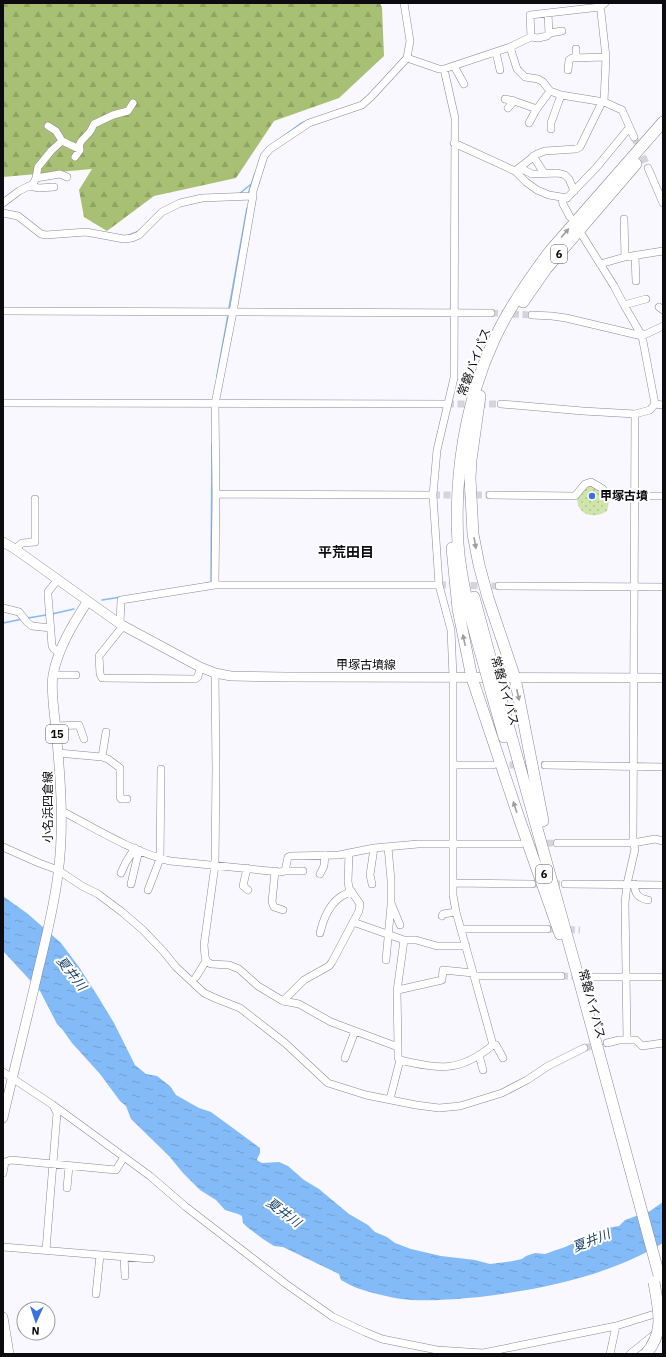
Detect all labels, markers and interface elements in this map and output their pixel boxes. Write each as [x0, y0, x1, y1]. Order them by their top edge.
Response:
one-way arrow [561, 228, 570, 238]
road number: 6 [551, 245, 567, 263]
street label: 常磐バイパス [454, 326, 493, 398]
place label: 甲塚古墳 [600, 488, 648, 503]
marker: 甲塚古墳 [587, 491, 597, 501]
one-way arrow [472, 537, 478, 549]
district label: 平荒田目 [318, 543, 374, 561]
one-way arrow [460, 634, 466, 646]
street label: 常磐バイパス [488, 654, 523, 727]
street label: 甲塚古墳線 [336, 657, 396, 672]
one-way arrow [516, 689, 522, 701]
road number: 15 [46, 725, 68, 743]
street label: 小名浜四倉線 [40, 771, 55, 843]
one-way arrow [512, 801, 518, 813]
road number: 6 [536, 865, 552, 883]
water label: 夏井川 [53, 953, 92, 995]
street label: 常磐バイパス [576, 967, 609, 1040]
water label: 夏井川 [263, 1194, 306, 1232]
water label: 夏井川 [570, 1225, 614, 1256]
north arrow [16, 1301, 56, 1341]
text: N [31, 1324, 40, 1338]

